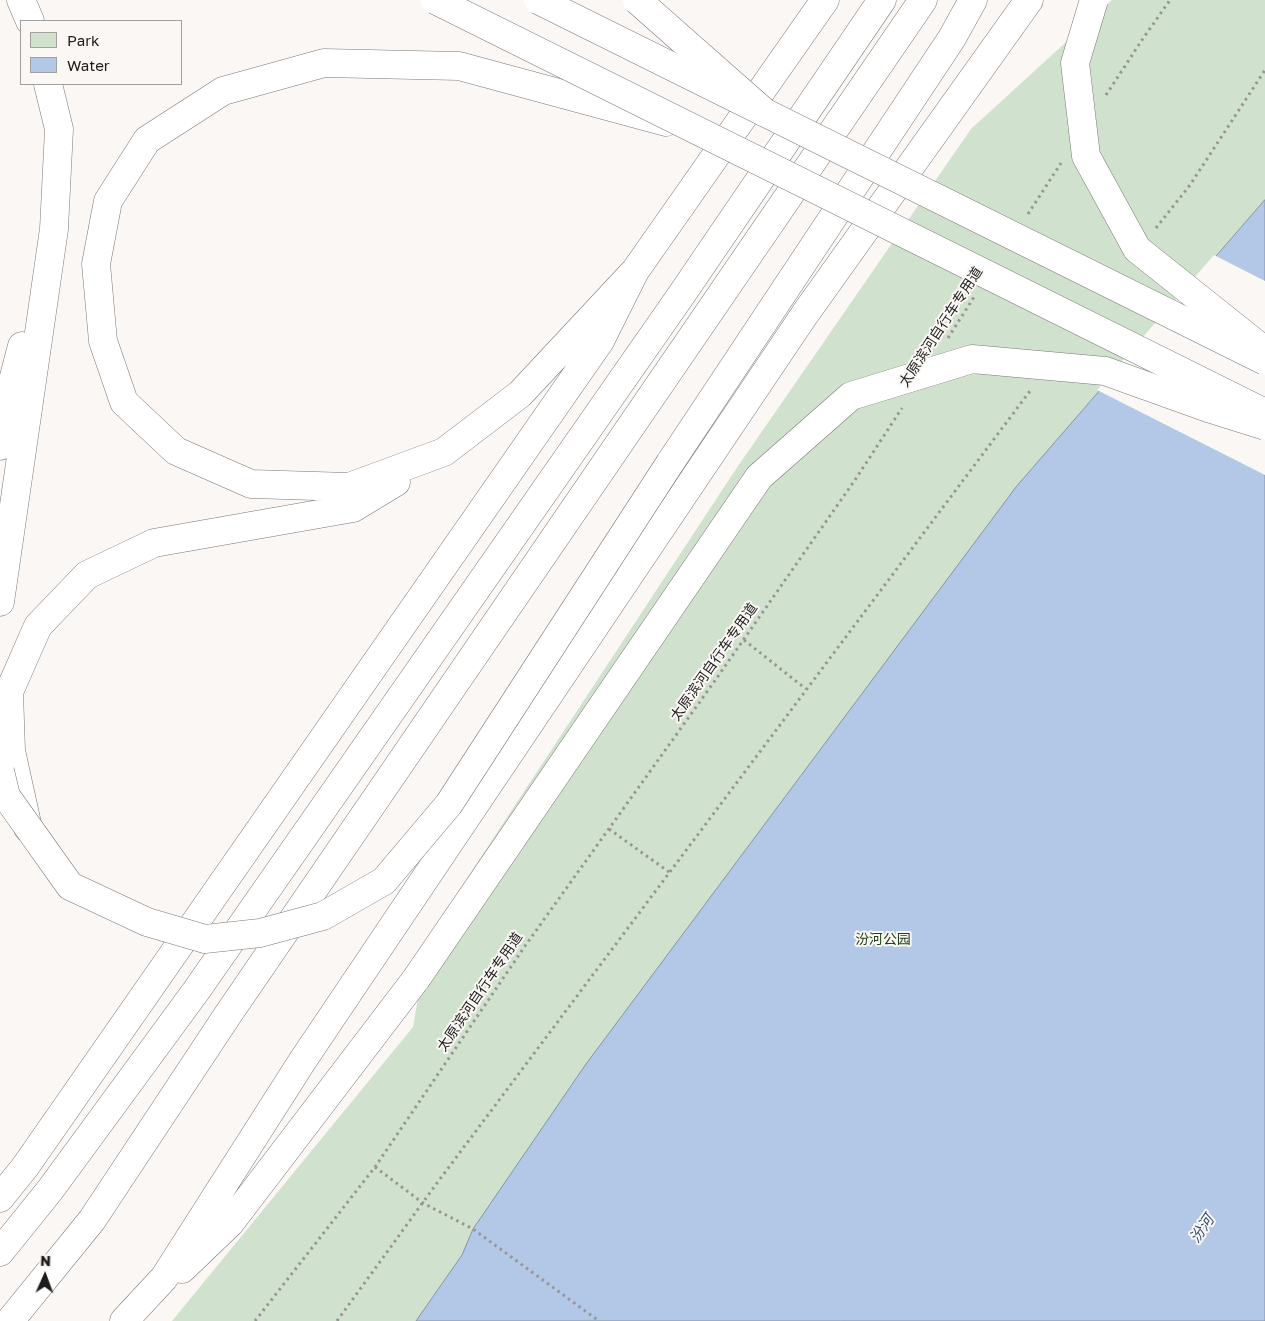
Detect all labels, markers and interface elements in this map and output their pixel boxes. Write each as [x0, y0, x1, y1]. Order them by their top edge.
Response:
legend [20, 20, 182, 85]
text: Park [67, 31, 99, 49]
text: Water [67, 56, 110, 74]
street label: 太原滨河自行车专用道 [896, 264, 986, 390]
street label: 太原滨河自行车专用道 [667, 600, 761, 724]
street label: 太原滨河自行车专用道 [434, 929, 526, 1055]
park label: 汾河公园 [855, 932, 911, 948]
water label: 汾河 [1186, 1212, 1218, 1246]
north arrow [20, 1251, 70, 1301]
text: N [40, 1252, 51, 1269]

